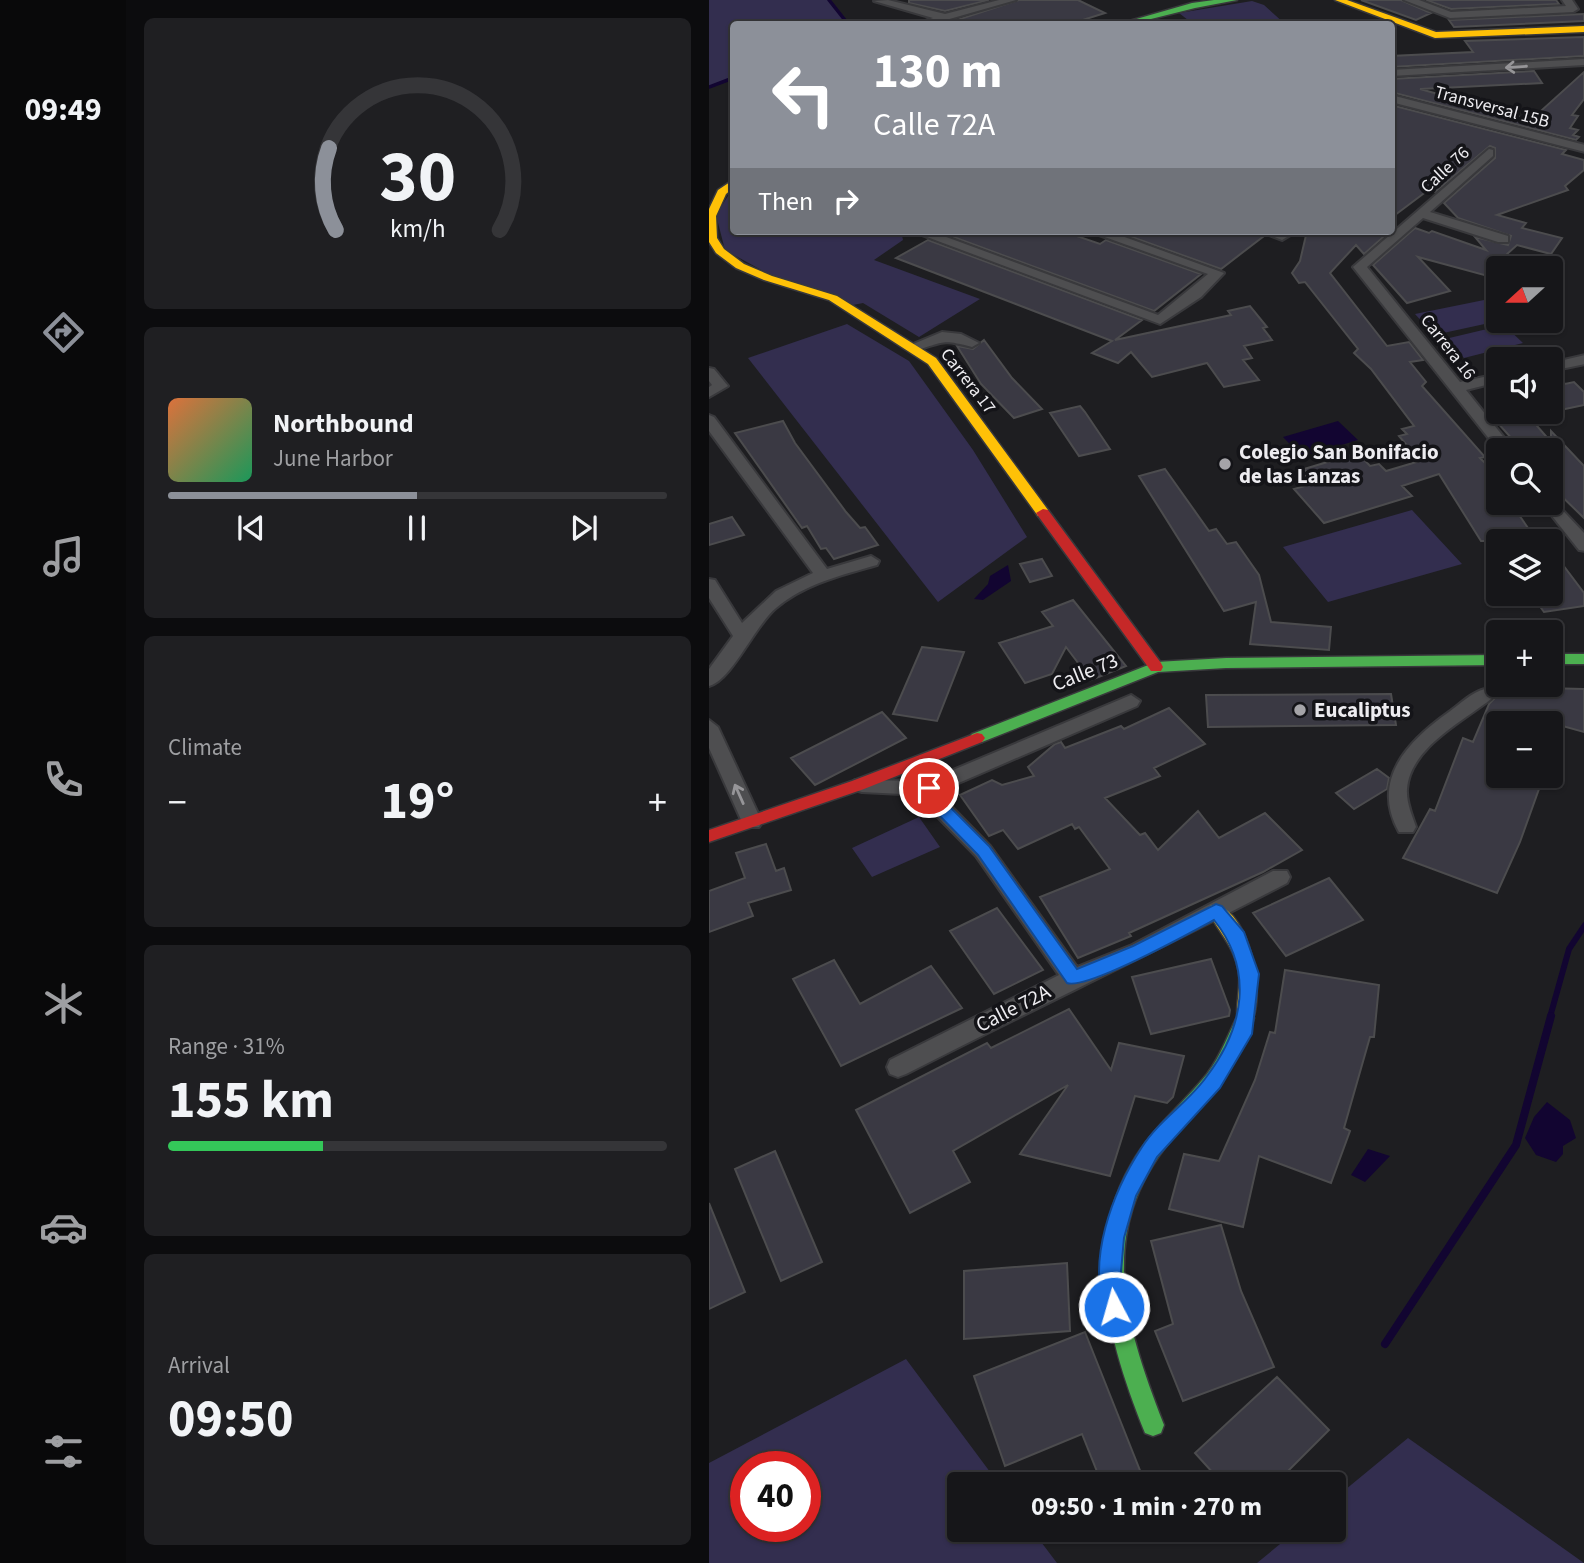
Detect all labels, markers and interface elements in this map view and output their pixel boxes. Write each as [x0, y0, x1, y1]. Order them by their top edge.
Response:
text: 130 m [873, 37, 1002, 107]
icon: left [758, 49, 849, 140]
one-way arrow [1505, 61, 1528, 74]
street label: Transversal 15B [1432, 80, 1552, 134]
text: 09:49 [24, 87, 102, 133]
text: Calle 72A [873, 102, 995, 148]
text: 30 [379, 125, 456, 229]
street label: Calle 76 [1415, 141, 1475, 199]
icon: right [827, 182, 865, 220]
text: Then [758, 183, 813, 220]
text: km/h [390, 210, 445, 246]
north arrow [1486, 256, 1563, 332]
map controls [1486, 256, 1563, 788]
icon: directions [39, 308, 88, 357]
street label: Carrera 16 [1414, 309, 1482, 385]
street label: Carrera 17 [934, 343, 1002, 419]
button: sound [1486, 347, 1563, 424]
text: Northbound [273, 405, 414, 442]
place label: Colegio San Bonifacio de las Lanzas [1239, 437, 1439, 491]
button: search [1486, 438, 1563, 515]
text: June Harbor [273, 442, 393, 475]
marker: Colegio San Bonifacio de las Lanzas [1217, 456, 1233, 472]
icon: previous [232, 509, 270, 547]
icon: pause [398, 509, 436, 547]
icon: next [565, 509, 603, 547]
button: layers [1486, 529, 1563, 606]
icon: music [39, 532, 88, 581]
button: + [1486, 620, 1563, 697]
street label: Calle 73 [1047, 645, 1123, 699]
place label: Eucaliptus [1314, 695, 1411, 725]
marker: Eucaliptus [1292, 702, 1308, 718]
button: − [1486, 711, 1563, 788]
text: Climate [168, 731, 242, 764]
icon: phone [39, 755, 88, 804]
pin [899, 758, 959, 818]
text: 19° [381, 765, 454, 839]
icon: arrive [910, 769, 948, 807]
text: − [168, 776, 187, 830]
text: + [648, 776, 667, 830]
one-way arrow [732, 784, 745, 805]
street label: Calle 72A [970, 976, 1056, 1040]
icon: climate [39, 979, 88, 1028]
text: Range · 31% [168, 1030, 285, 1063]
text: 155 km [168, 1064, 334, 1138]
icon: car [39, 1203, 88, 1252]
position arrow [1077, 1270, 1151, 1344]
text: Arrival [168, 1349, 230, 1382]
text: 09:50 [168, 1383, 293, 1457]
icon: filters [39, 1427, 88, 1476]
speed limit sign: 40 [730, 1451, 821, 1542]
text: 09:50 · 1 min · 270 m [1031, 1488, 1262, 1525]

